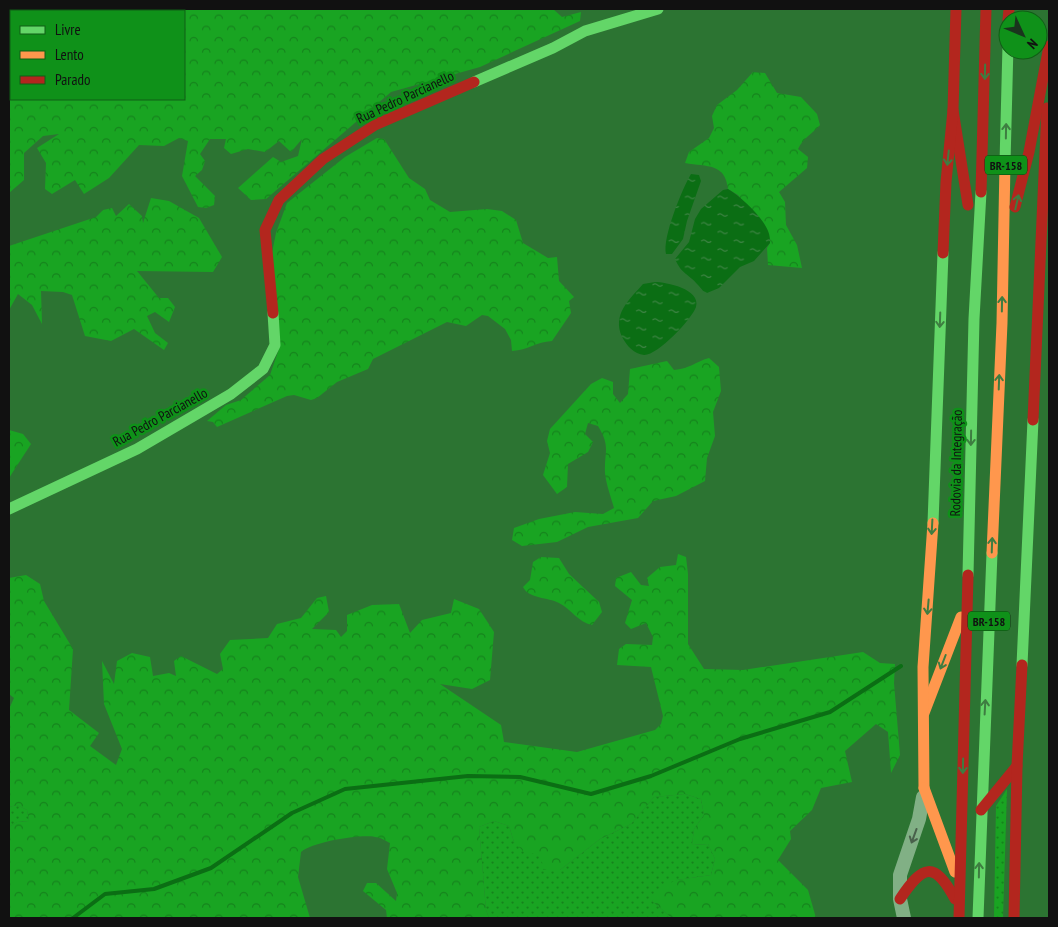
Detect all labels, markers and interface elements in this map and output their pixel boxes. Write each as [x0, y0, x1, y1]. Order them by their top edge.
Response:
legend [10, 10, 185, 100]
north arrow [998, 10, 1048, 60]
text: Livre [55, 20, 81, 39]
text: N [1023, 35, 1041, 53]
text: Lento [55, 45, 84, 64]
one-way arrow [980, 64, 989, 80]
street label: Rua Pedro Parcianello [353, 67, 457, 127]
text: Parado [55, 70, 90, 89]
one-way arrow [1002, 123, 1011, 139]
one-way arrow [943, 150, 953, 166]
road number: BR-158 [985, 156, 1027, 174]
one-way arrow [1013, 194, 1022, 210]
one-way arrow [997, 296, 1007, 312]
one-way arrow [936, 312, 945, 328]
one-way arrow [995, 375, 1004, 391]
street label: Rua Pedro Parcianello [110, 384, 210, 450]
street label: Rodovia da Integração [946, 409, 966, 517]
one-way arrow [967, 429, 976, 445]
one-way arrow [928, 518, 937, 534]
one-way arrow [988, 537, 997, 553]
one-way arrow [923, 599, 932, 615]
road number: BR-158 [968, 612, 1010, 630]
one-way arrow [938, 654, 948, 669]
one-way arrow [981, 699, 990, 715]
one-way arrow [959, 758, 968, 774]
one-way arrow [909, 828, 918, 843]
one-way arrow [975, 862, 984, 878]

